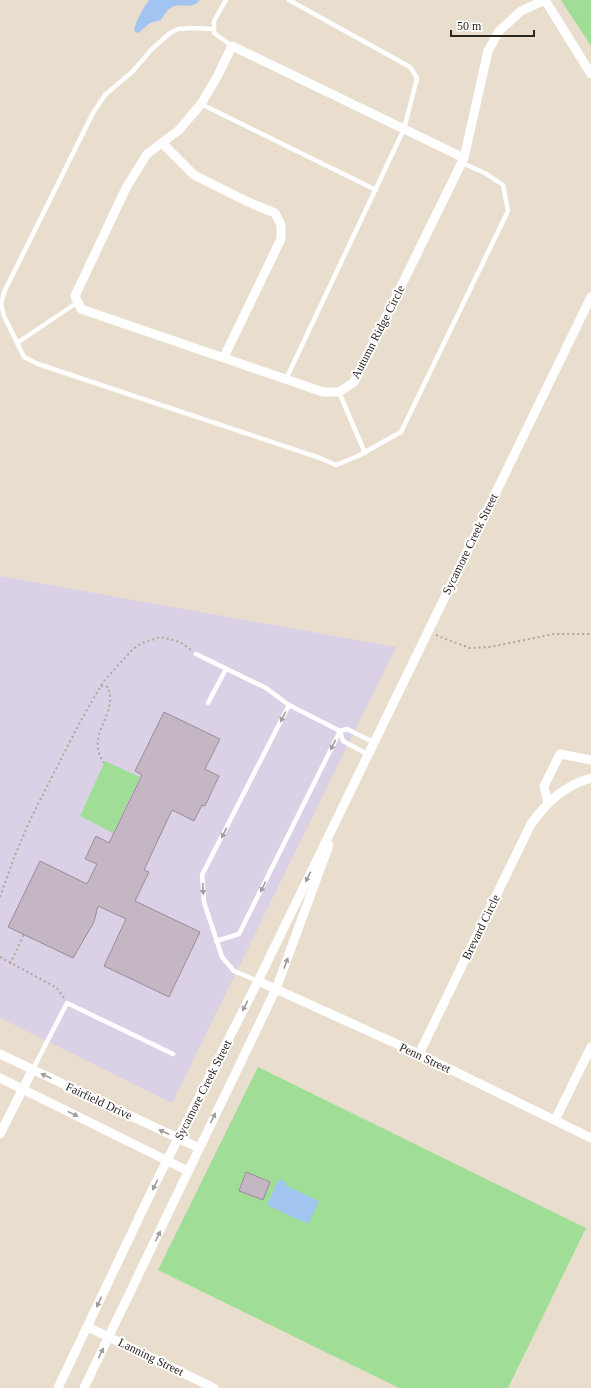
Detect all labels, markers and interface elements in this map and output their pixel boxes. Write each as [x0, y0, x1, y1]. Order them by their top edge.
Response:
scale bar [451, 12, 534, 38]
text: 50 m [457, 19, 482, 33]
street label: Autumn Ridge Circle [348, 283, 408, 381]
street label: Sycamore Creek Street [439, 491, 501, 597]
one-way arrow [280, 711, 286, 723]
one-way arrow [330, 740, 336, 751]
one-way arrow [221, 827, 227, 838]
one-way arrow [305, 871, 311, 883]
one-way arrow [260, 881, 266, 893]
one-way arrow [200, 883, 206, 896]
street label: Brevard Circle [459, 892, 503, 962]
one-way arrow [283, 956, 289, 968]
one-way arrow [242, 1001, 248, 1012]
street label: Sycamore Creek Street [172, 1037, 235, 1142]
street label: Penn Street [397, 1040, 453, 1076]
one-way arrow [40, 1073, 52, 1079]
street label: Fairfield Drive [64, 1080, 134, 1122]
one-way arrow [67, 1111, 78, 1117]
one-way arrow [210, 1113, 216, 1124]
one-way arrow [158, 1129, 169, 1135]
one-way arrow [152, 1179, 158, 1191]
one-way arrow [155, 1230, 161, 1242]
one-way arrow [96, 1297, 102, 1308]
street label: Lanning Street [116, 1335, 187, 1379]
one-way arrow [98, 1347, 104, 1359]

